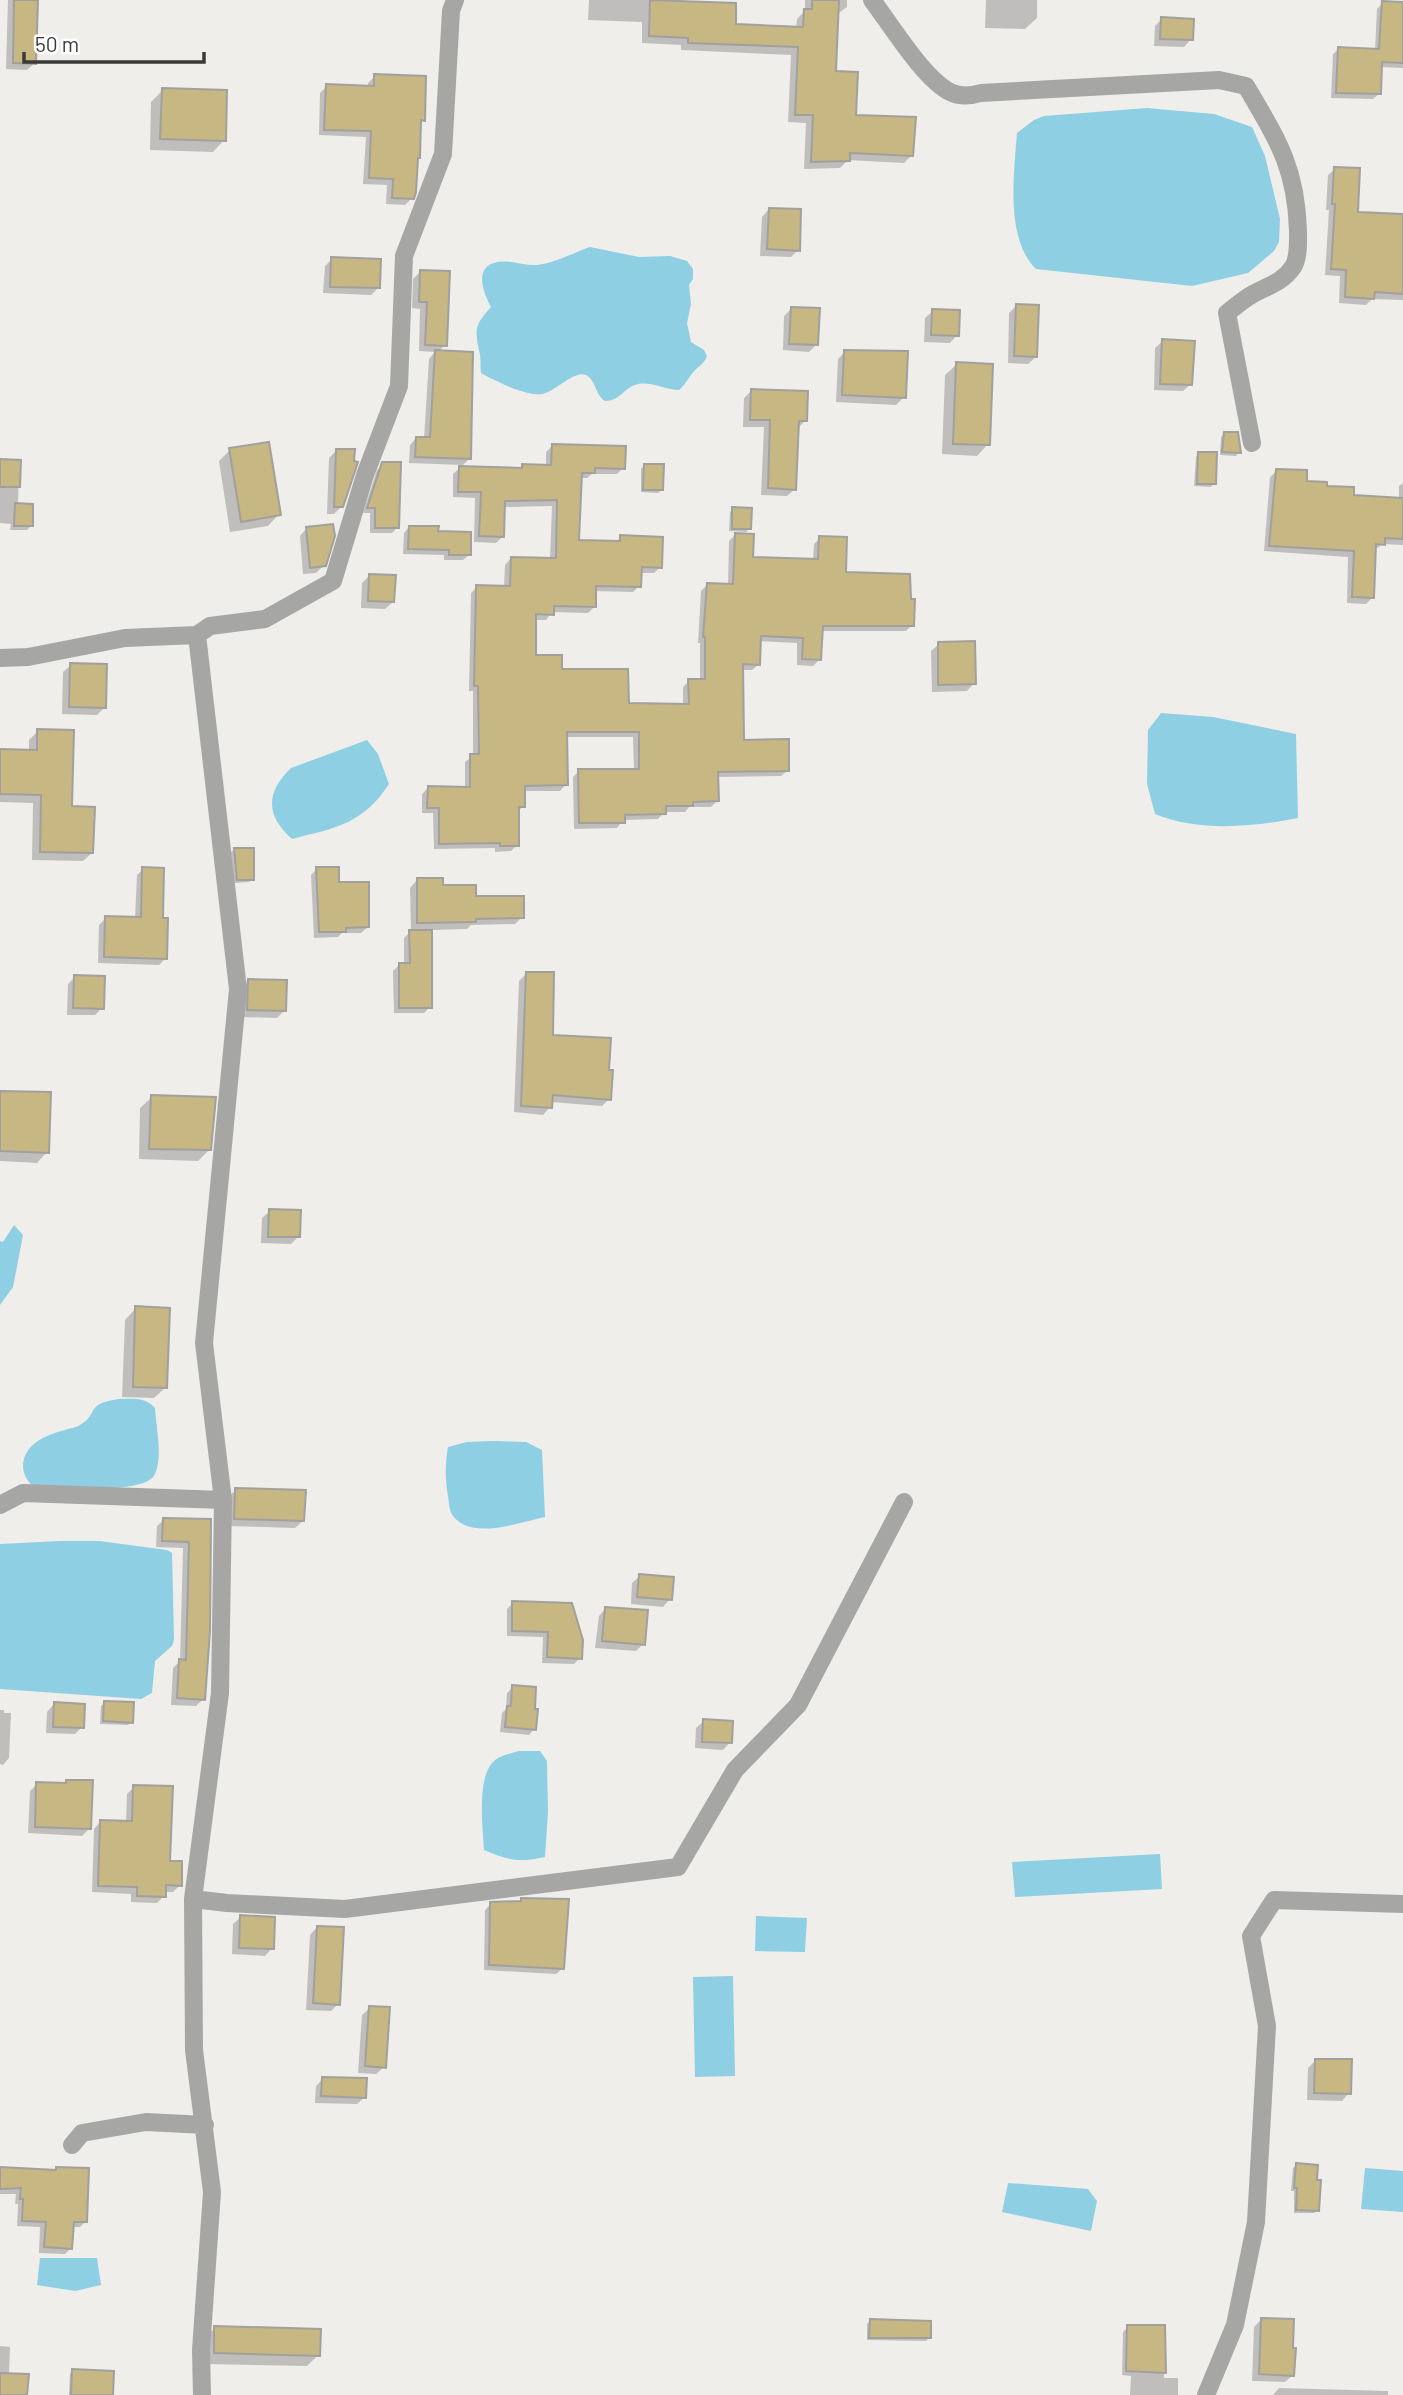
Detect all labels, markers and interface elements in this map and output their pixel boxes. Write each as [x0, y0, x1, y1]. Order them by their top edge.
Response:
scale bar [24, 21, 205, 65]
text: 50 m [35, 31, 79, 56]

